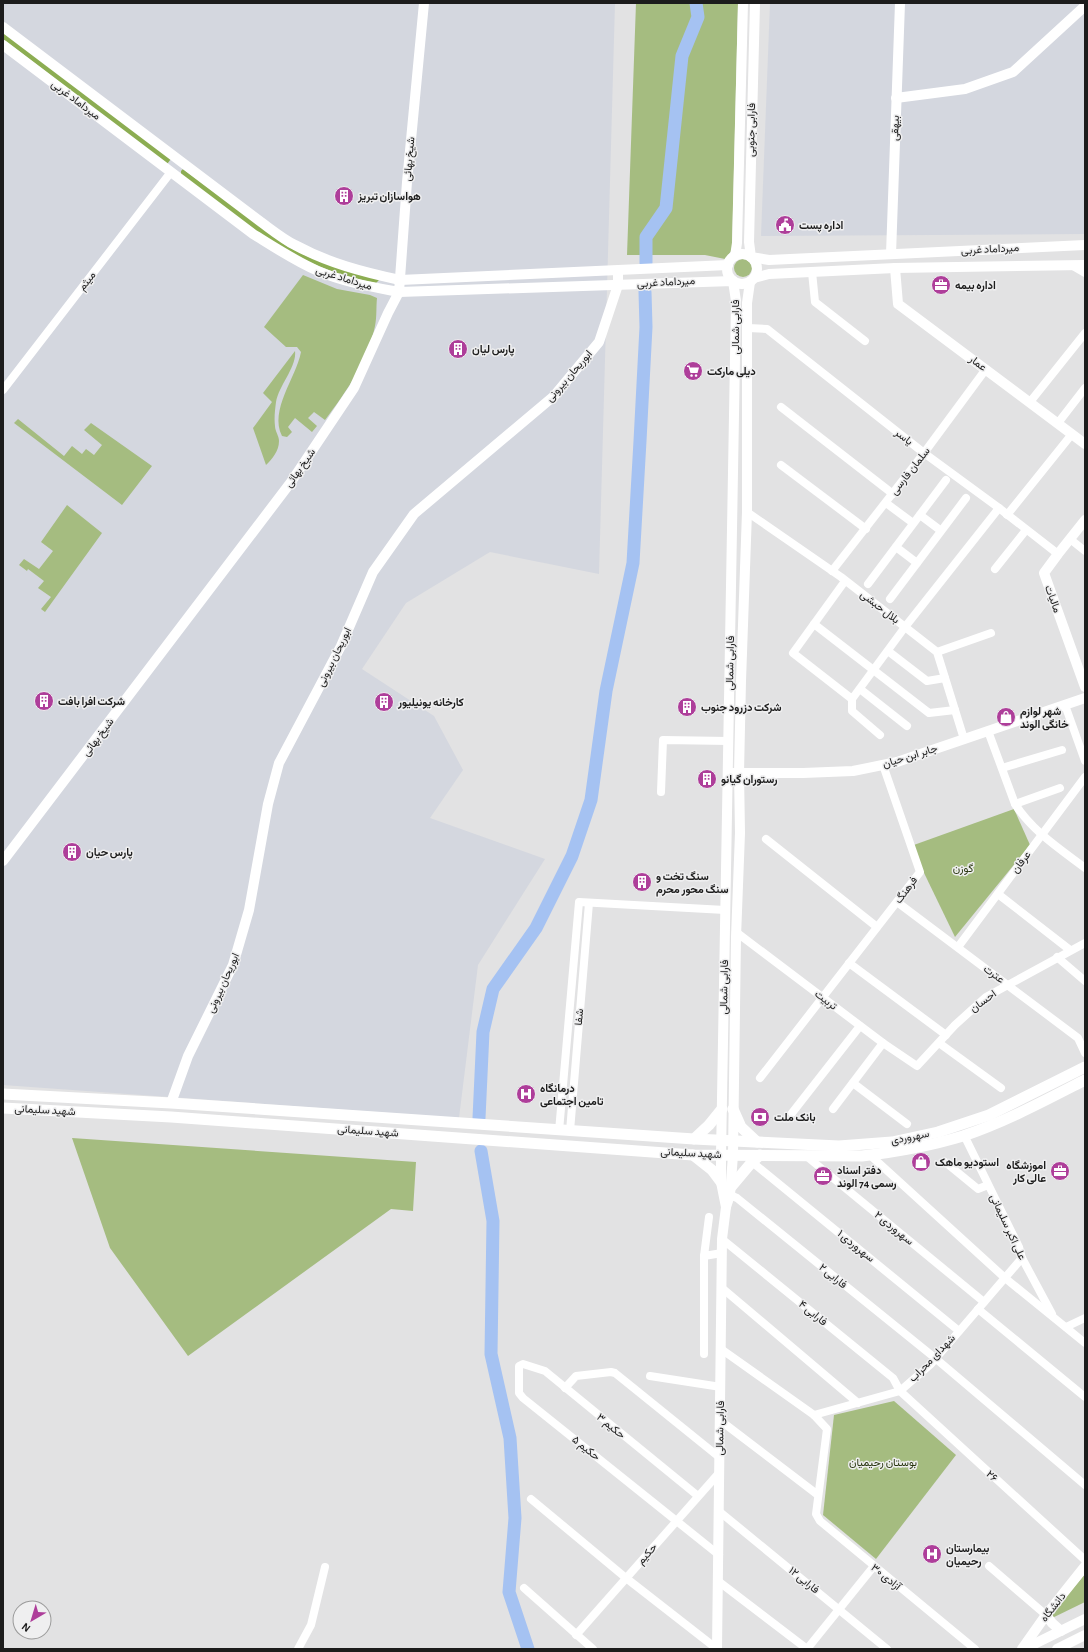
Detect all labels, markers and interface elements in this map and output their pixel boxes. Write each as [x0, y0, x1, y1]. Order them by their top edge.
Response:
street label: میرداماد غربی [49, 78, 103, 123]
street label: فارابی جنوبی [745, 103, 758, 157]
street label: بیهقی [889, 115, 902, 141]
street label: شیخ بهائی [402, 136, 418, 182]
building icon: هواسازان تبریز [333, 185, 355, 207]
place label: هواسازان تبریز [357, 191, 421, 203]
public building icon: اداره پست [774, 214, 796, 236]
place label: اداره پست [799, 220, 844, 233]
street label: میرداماد غربی [961, 242, 1020, 257]
street label: میرداماد غربی [314, 264, 374, 293]
street label: میثم [76, 269, 99, 294]
office icon: اداره بیمه [930, 274, 952, 296]
street label: میرداماد غربی [637, 275, 696, 290]
place label: اداره بیمه [955, 280, 996, 292]
street label: فارابی شمالی [730, 300, 742, 354]
building icon: پارس لیان [447, 338, 469, 360]
place label: پارس لیان [472, 344, 515, 357]
street label: ابوریحان بیرونی [544, 348, 595, 405]
street label: عمار [966, 352, 989, 374]
supermarket icon: دیلی مارکت [682, 360, 704, 382]
place label: دیلی مارکت [707, 366, 756, 378]
street label: یاسر [892, 426, 915, 448]
street label: سلمان فارسی [888, 445, 933, 498]
street label: شیخ بهائی [283, 446, 319, 491]
street label: مالیات [1042, 584, 1063, 615]
street label: بلال حبشی [858, 588, 902, 626]
street label: ابوریحان بیرونی [315, 626, 354, 689]
street label: فارابی شمالی [724, 635, 737, 691]
building icon: شرکت افرا بافت [33, 690, 55, 712]
building icon: کارخانه یونیلیور [373, 691, 395, 713]
place label: شرکت افرا بافت [58, 696, 125, 708]
building icon: شرکت دزرود جنوب [676, 696, 698, 718]
place label: کارخانه یونیلیور [397, 697, 464, 709]
place label: شرکت دزرود جنوب [701, 702, 782, 714]
shop icon: شهر لوازم خانگی الوند [995, 706, 1017, 728]
place label: شهر لوازم خانگی الوند [1020, 706, 1069, 731]
street label: شیخ بهائی [80, 716, 118, 759]
street label: جابر ابن حیان [881, 742, 939, 771]
building icon: رستوران گیانو [696, 768, 718, 790]
place label: رستوران گیانو [721, 774, 777, 786]
building icon: پارس حیان [61, 841, 83, 863]
place label: پارس حیان [86, 847, 133, 860]
street label: عرفان [1009, 849, 1034, 876]
park label: گوزن [953, 863, 973, 875]
building icon: سنگ تخت و سنگ محور محرم [631, 871, 653, 893]
place label: سنگ تخت و سنگ محور محرم [656, 871, 729, 897]
street label: فرهنگ [893, 875, 920, 906]
street label: ابوریحان بیرونی [205, 951, 242, 1015]
street label: فارابی شمالی [718, 959, 731, 1015]
street label: عترت [981, 963, 1007, 986]
street label: تربیت [812, 988, 840, 1013]
street label: احسان [968, 988, 998, 1014]
street label: شفا [573, 1008, 585, 1026]
hospital icon: درمانگاه تامین اجتماعی [515, 1083, 537, 1105]
place label: درمانگاه تامین اجتماعی [540, 1083, 604, 1108]
street label: شهید سلیمانی [14, 1103, 76, 1118]
bank icon: بانک ملت [749, 1106, 771, 1128]
place label: بانک ملت [774, 1112, 816, 1124]
street label: شهید سلیمانی [337, 1123, 399, 1140]
street label: سهروردی [890, 1128, 931, 1147]
street label: شهید سلیمانی [660, 1146, 722, 1161]
shop icon: استودیو ماهک [910, 1151, 932, 1173]
place label: استودیو ماهک [935, 1157, 999, 1169]
place label: اموزشگاه عالی کار [1006, 1160, 1046, 1185]
office icon: اموزشگاه عالی کار [1049, 1160, 1071, 1182]
office icon: دفتر اسناد رسمی 74 الوند [812, 1165, 834, 1187]
place label: دفتر اسناد رسمی 74 الوند [837, 1165, 897, 1190]
street label: علی اکبر سلیمانی [987, 1192, 1028, 1262]
street label: سهروردی ۲ [872, 1209, 916, 1248]
street label: سهروردی ۱ [835, 1228, 877, 1265]
street label: فارابی ۲ [816, 1262, 849, 1291]
street label: فارابی ۴ [796, 1298, 829, 1328]
street label: شهدای محراب [907, 1332, 958, 1385]
street label: فارابی شمالی [714, 1400, 727, 1456]
street label: حکیم ۳ [593, 1411, 627, 1442]
street label: حکیم ۵ [569, 1434, 602, 1464]
park label: بوستان رحیمیان [849, 1457, 917, 1469]
street label: ۲۶ [984, 1468, 1000, 1484]
street label: حکیم [635, 1541, 661, 1568]
hospital icon: بیمارستان رحیمیان [921, 1543, 943, 1565]
place label: بیمارستان رحیمیان [946, 1543, 989, 1568]
street label: آزادی ۳۰ [868, 1562, 904, 1594]
street label: فارابی ۱۲ [786, 1565, 821, 1596]
street label: دانشگاه [1038, 1590, 1068, 1624]
north arrow [12, 1600, 52, 1640]
text: N [20, 1621, 33, 1634]

